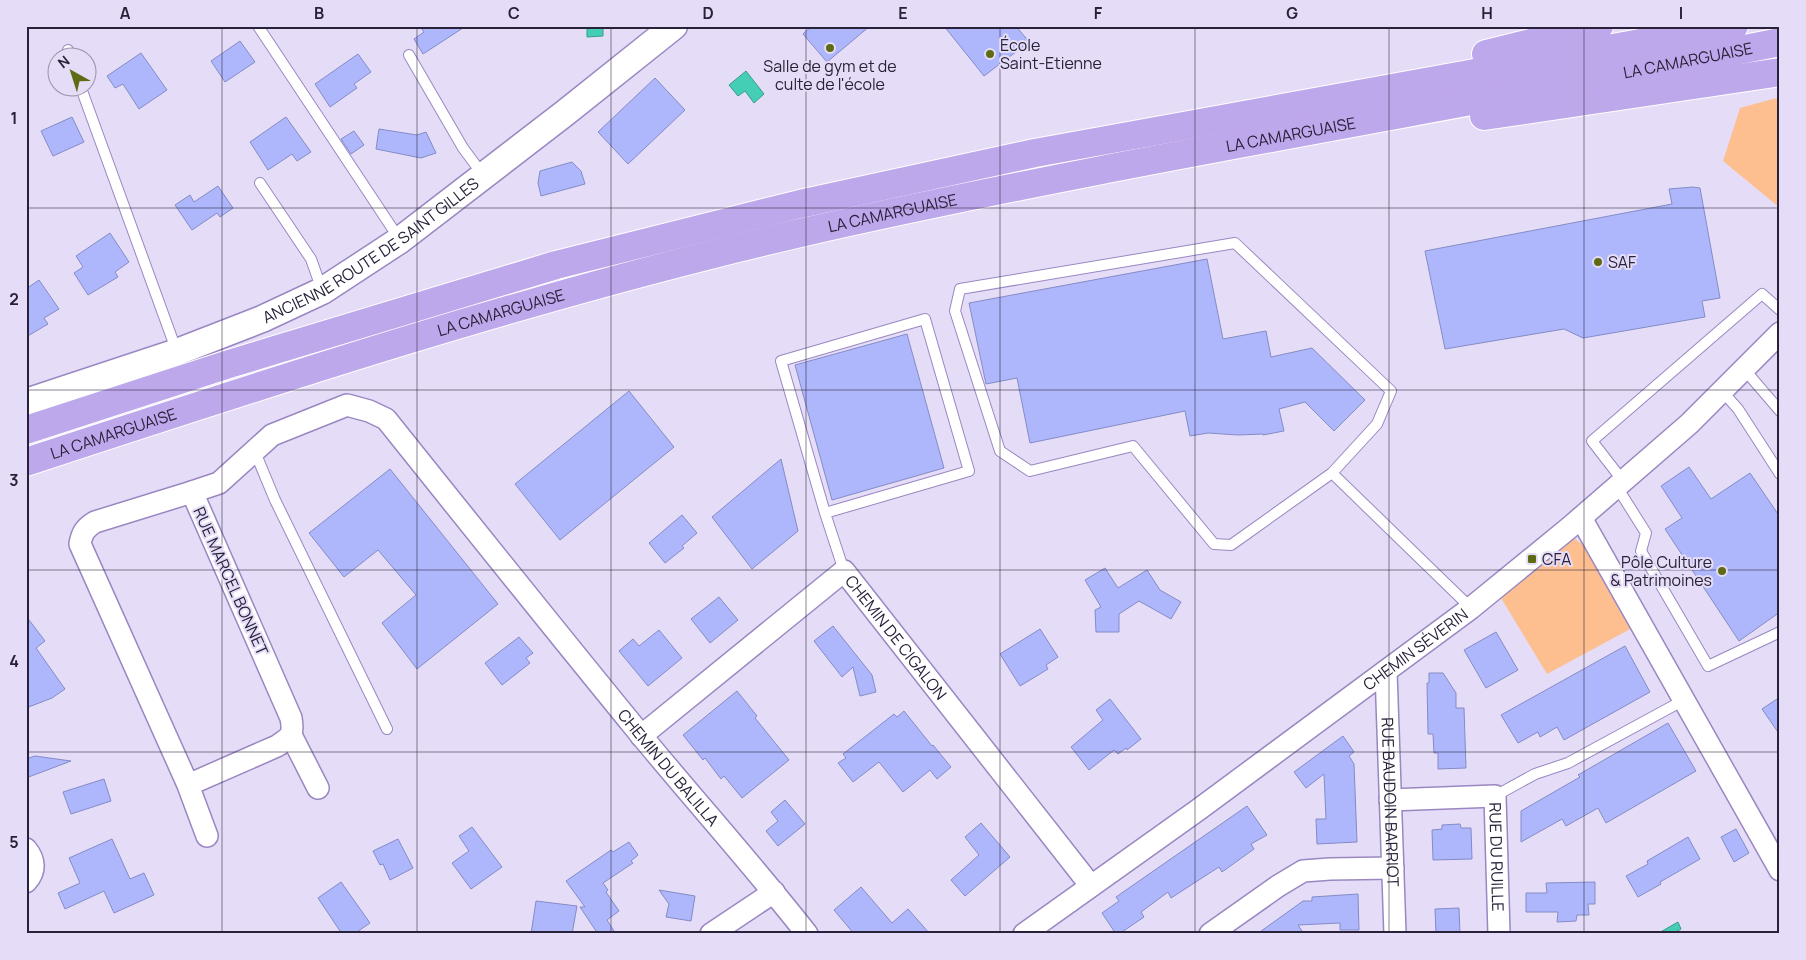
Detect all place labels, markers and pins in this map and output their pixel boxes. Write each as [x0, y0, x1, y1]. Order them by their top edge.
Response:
place label: École Saint-Etienne [1000, 34, 1102, 74]
marker: Salle de gym et de culte de l'école [824, 42, 836, 54]
marker: École Saint-Etienne [984, 48, 996, 60]
place label: Salle de gym et de culte de l'école [763, 55, 897, 95]
place label: SAF [1608, 251, 1636, 273]
marker: SAF [1592, 256, 1604, 268]
place label: CFA [1542, 548, 1571, 570]
place label: Pôle Culture & Patrimoines [1610, 551, 1712, 591]
marker: CFA [1526, 553, 1538, 565]
marker: Pôle Culture & Patrimoines [1716, 565, 1728, 577]

